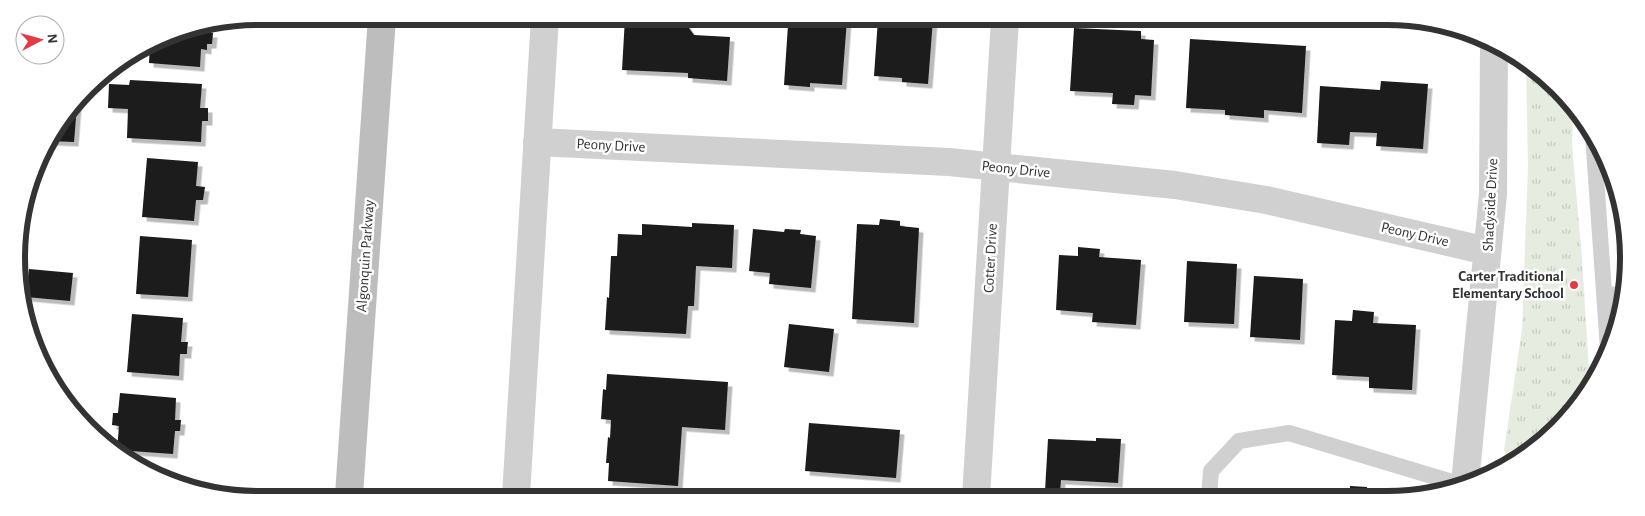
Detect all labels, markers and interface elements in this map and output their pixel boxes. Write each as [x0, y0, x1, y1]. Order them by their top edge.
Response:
north arrow [15, 15, 65, 65]
text: N [44, 33, 59, 44]
street label: Peony Drive [576, 136, 646, 155]
street label: Peony Drive [981, 158, 1051, 181]
street label: Shadyside Drive [1481, 158, 1500, 252]
street label: Algonquin Parkway [354, 199, 377, 313]
street label: Peony Drive [1380, 219, 1450, 250]
street label: Cotter Drive [981, 223, 1000, 293]
place label: Carter Traditional Elementary School [1452, 269, 1564, 301]
marker: Carter Traditional Elementary School [1568, 279, 1580, 291]

